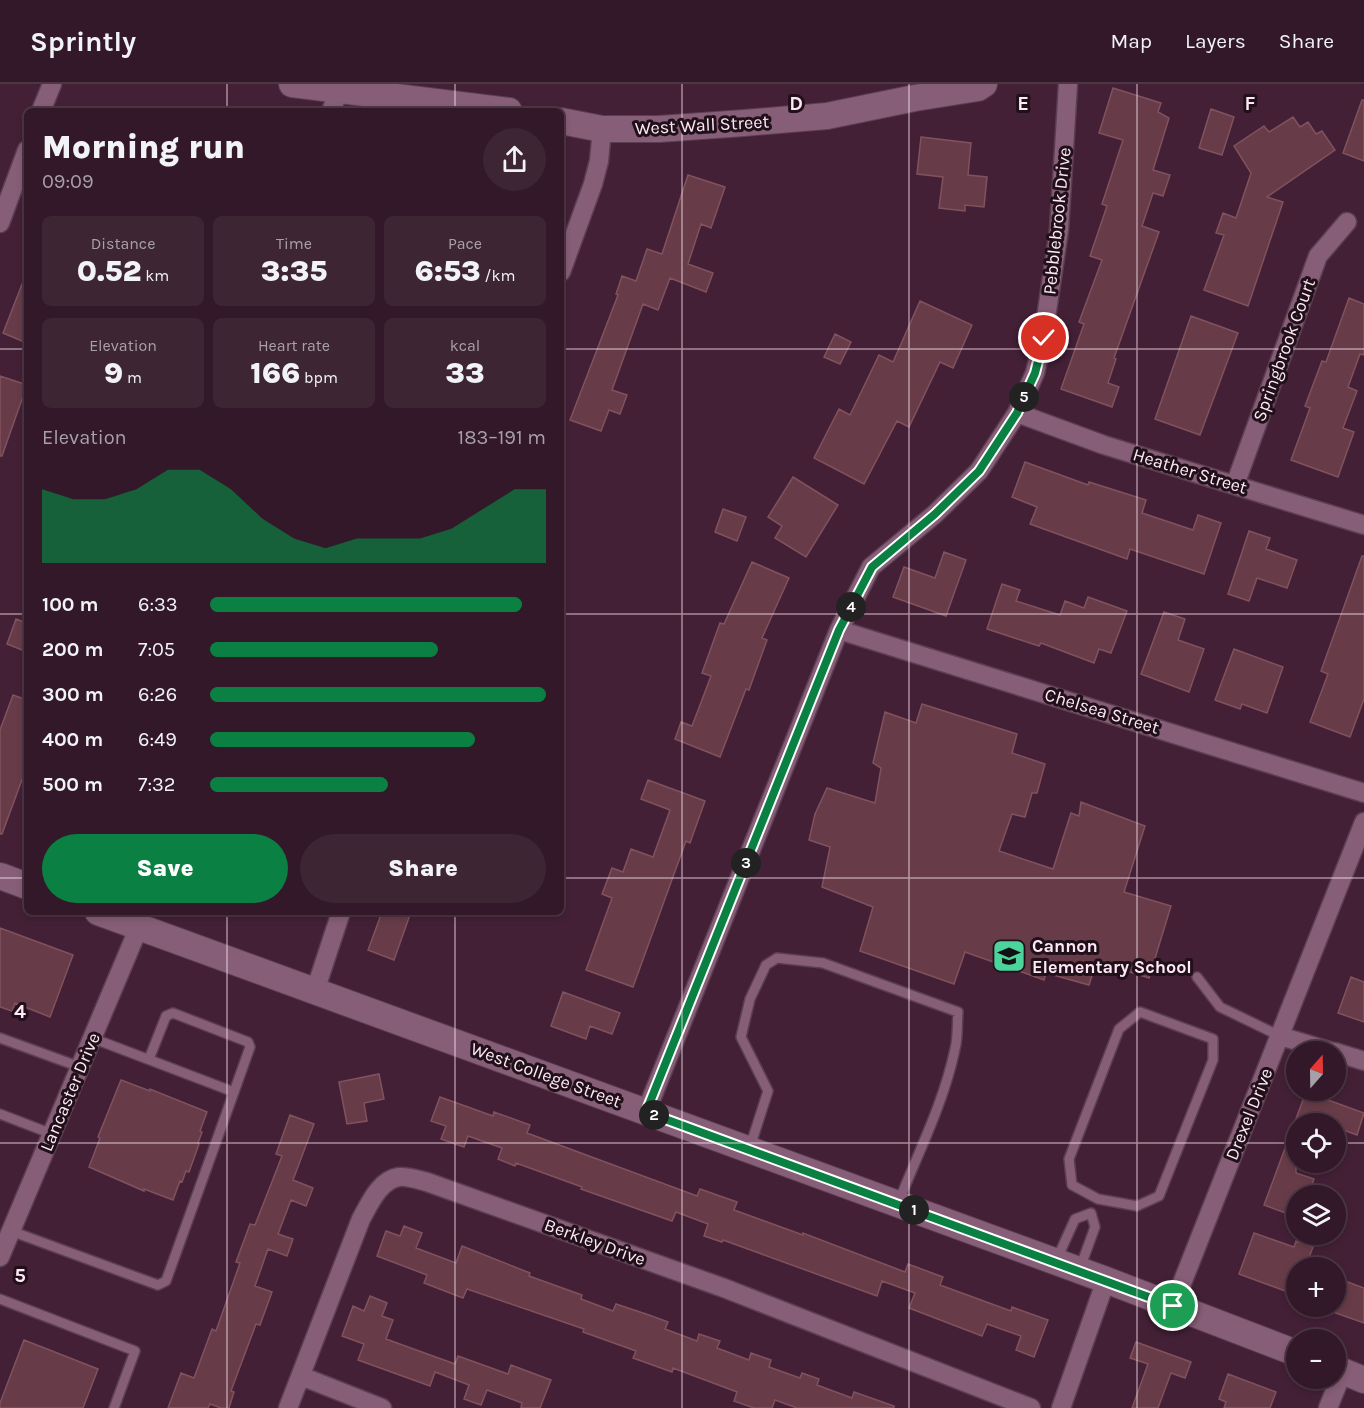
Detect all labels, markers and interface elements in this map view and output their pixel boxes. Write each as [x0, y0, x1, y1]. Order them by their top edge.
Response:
text: Sprintly [30, 25, 136, 58]
text: Map [1110, 29, 1152, 53]
text: Layers [1185, 29, 1246, 53]
text: Share [1279, 29, 1334, 53]
text: D [789, 92, 803, 115]
text: E [1017, 92, 1029, 115]
text: F [1245, 92, 1256, 115]
street label: West Wall Street [634, 110, 770, 140]
text: Morning run [42, 128, 245, 166]
button: share [483, 128, 546, 191]
street label: Pebblebrook Drive [1038, 146, 1076, 296]
text: 09:09 [42, 170, 94, 193]
text: Distance [91, 234, 155, 253]
text: Time [276, 234, 312, 253]
text: Pace [448, 234, 482, 253]
text: 0.52 [77, 253, 142, 289]
text: 3:35 [261, 253, 327, 289]
text: 6:53 [415, 253, 481, 289]
text: km [142, 266, 169, 285]
text: /km [481, 266, 515, 285]
street label: Springbrook Court [1248, 275, 1320, 425]
pin [1018, 312, 1069, 363]
icon: check [1027, 321, 1060, 354]
text: Elevation [89, 336, 157, 355]
text: Heart rate [258, 336, 330, 355]
text: kcal [450, 336, 480, 355]
text: 9 [104, 355, 123, 391]
text: 166 [250, 355, 300, 391]
text: 33 [445, 355, 485, 391]
text: m [123, 368, 142, 387]
text: bpm [300, 368, 338, 387]
pin: 5 [1009, 382, 1039, 412]
text: 5 [1019, 387, 1029, 406]
text: Elevation [42, 426, 127, 449]
text: 183–191 m [458, 426, 546, 449]
street label: Heather Street [1130, 443, 1250, 499]
pin: 4 [836, 592, 866, 622]
text: 100 m [42, 593, 98, 616]
text: 6:33 [138, 593, 178, 616]
text: 4 [846, 597, 856, 616]
text: 200 m [42, 638, 103, 661]
text: 7:05 [138, 638, 175, 661]
text: 300 m [42, 683, 104, 706]
text: 6:26 [138, 683, 177, 706]
street label: Chelsea Street [1042, 683, 1162, 739]
text: 400 m [42, 728, 103, 751]
text: 6:49 [138, 728, 177, 751]
text: 500 m [42, 773, 103, 796]
text: 7:32 [138, 773, 175, 796]
button: Save [42, 834, 288, 903]
button: Share [300, 834, 546, 903]
pin: 3 [731, 848, 761, 878]
text: 3 [741, 853, 751, 872]
place label: Cannon Elementary School [1032, 935, 1192, 978]
school or university icon: Cannon Elementary School [991, 938, 1027, 974]
text: 4 [14, 1000, 26, 1023]
street label: Lancaster Drive [35, 1029, 105, 1155]
street label: West College Street [468, 1038, 624, 1113]
north arrow [1286, 1041, 1346, 1101]
map controls [1286, 1041, 1346, 1389]
street label: Drexel Drive [1221, 1065, 1277, 1163]
pin: 2 [639, 1100, 669, 1130]
text: 2 [649, 1105, 659, 1124]
button: locate [1286, 1113, 1346, 1173]
button: layers [1286, 1185, 1346, 1245]
pin: 1 [899, 1195, 929, 1225]
text: 1 [911, 1200, 917, 1219]
street label: Berkley Drive [541, 1214, 649, 1270]
button: + [1286, 1257, 1346, 1317]
text: 5 [14, 1264, 26, 1287]
pin [1147, 1280, 1198, 1331]
icon: arrive [1156, 1289, 1189, 1322]
button: − [1286, 1329, 1346, 1389]

